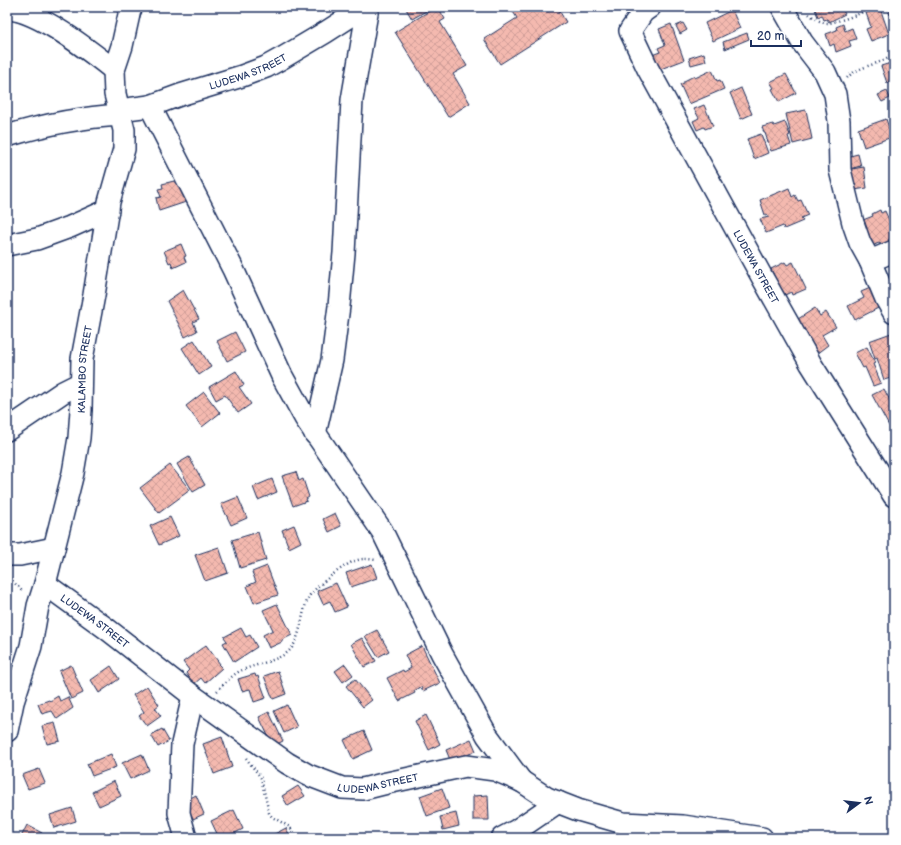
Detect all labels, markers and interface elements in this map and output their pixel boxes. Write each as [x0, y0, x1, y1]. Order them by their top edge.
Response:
scale bar [751, 22, 801, 48]
text: 20 m [757, 29, 784, 44]
street label: LUDEWA STREET [208, 52, 289, 93]
street label: LUDEWA STREET [730, 228, 781, 306]
street label: KALAMBO STREET [76, 325, 95, 414]
street label: LUDEWA STREET [58, 592, 131, 651]
street label: LUDEWA STREET [335, 771, 419, 796]
north arrow [839, 783, 879, 823]
text: N [861, 795, 876, 806]

